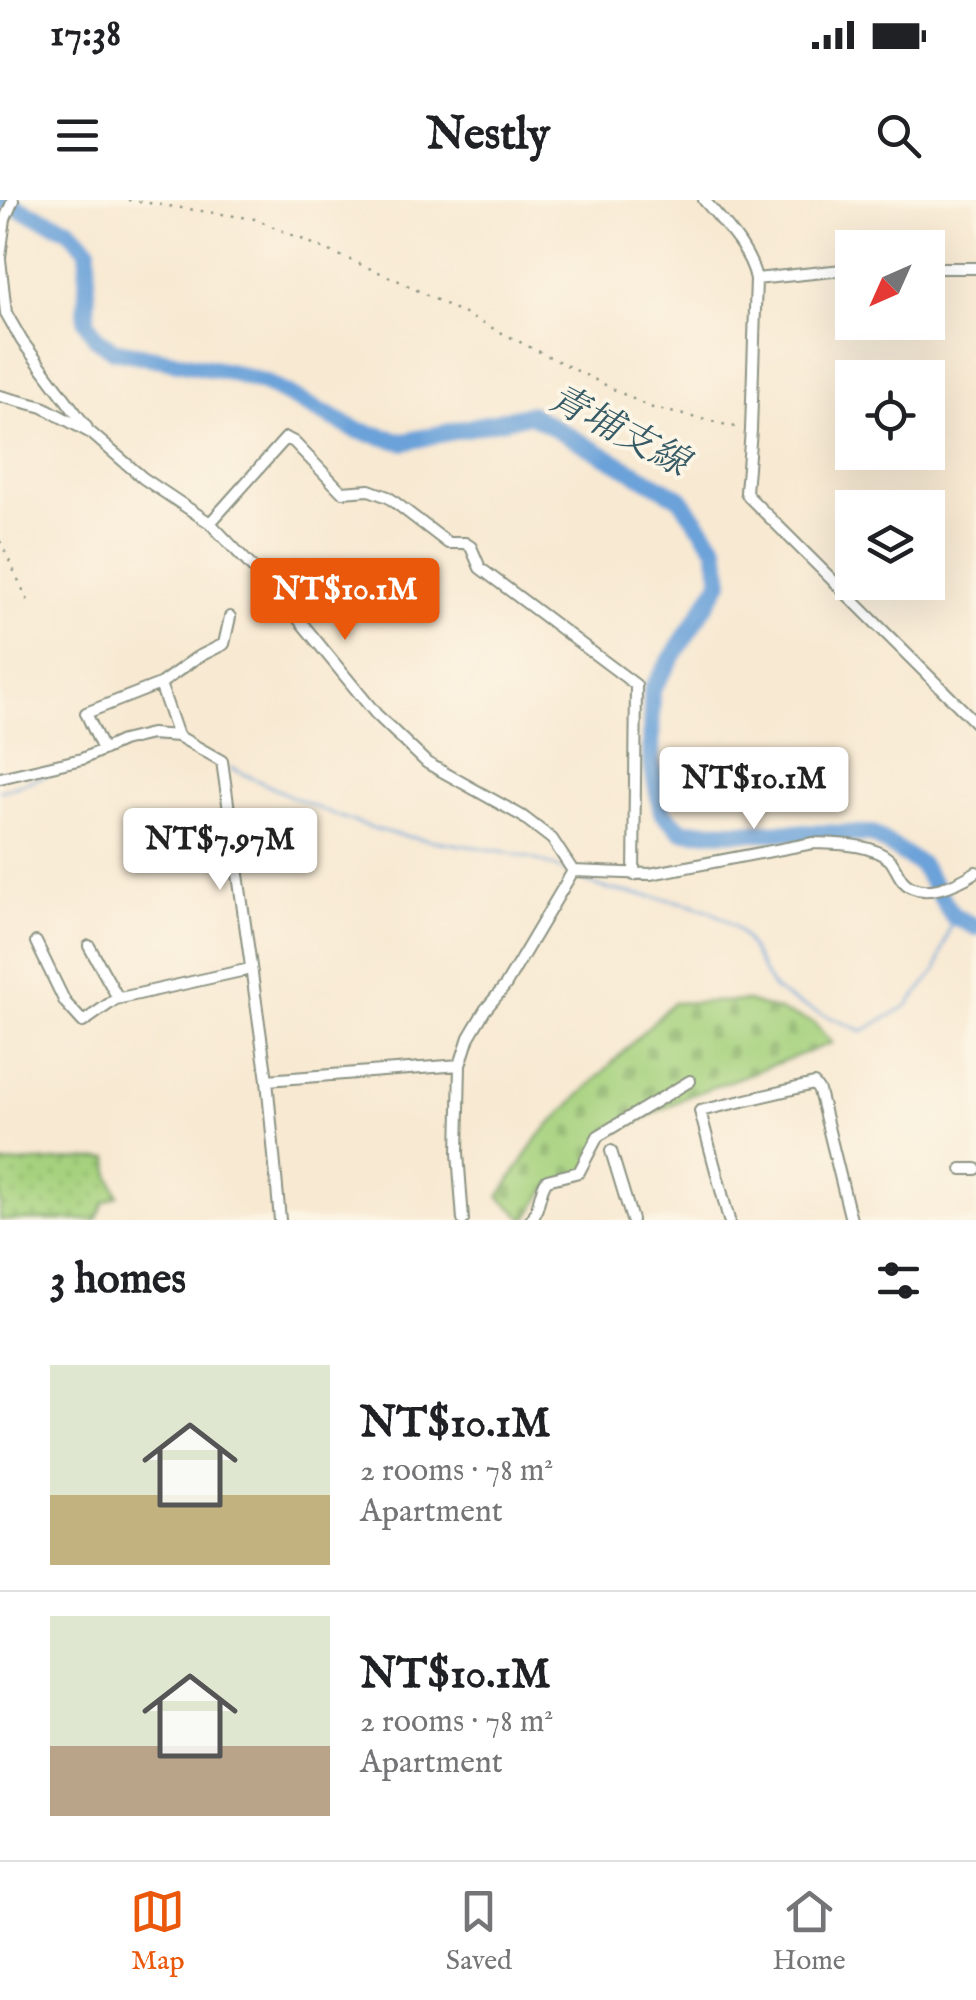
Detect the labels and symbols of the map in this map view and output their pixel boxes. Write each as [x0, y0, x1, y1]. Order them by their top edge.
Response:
north arrow [835, 230, 945, 340]
water label: 青埔支線 [540, 375, 700, 491]
pin: NT$10.1M [242, 558, 448, 643]
pin: NT$10.1M [651, 747, 857, 832]
pin: NT$7.97M [117, 808, 323, 893]

